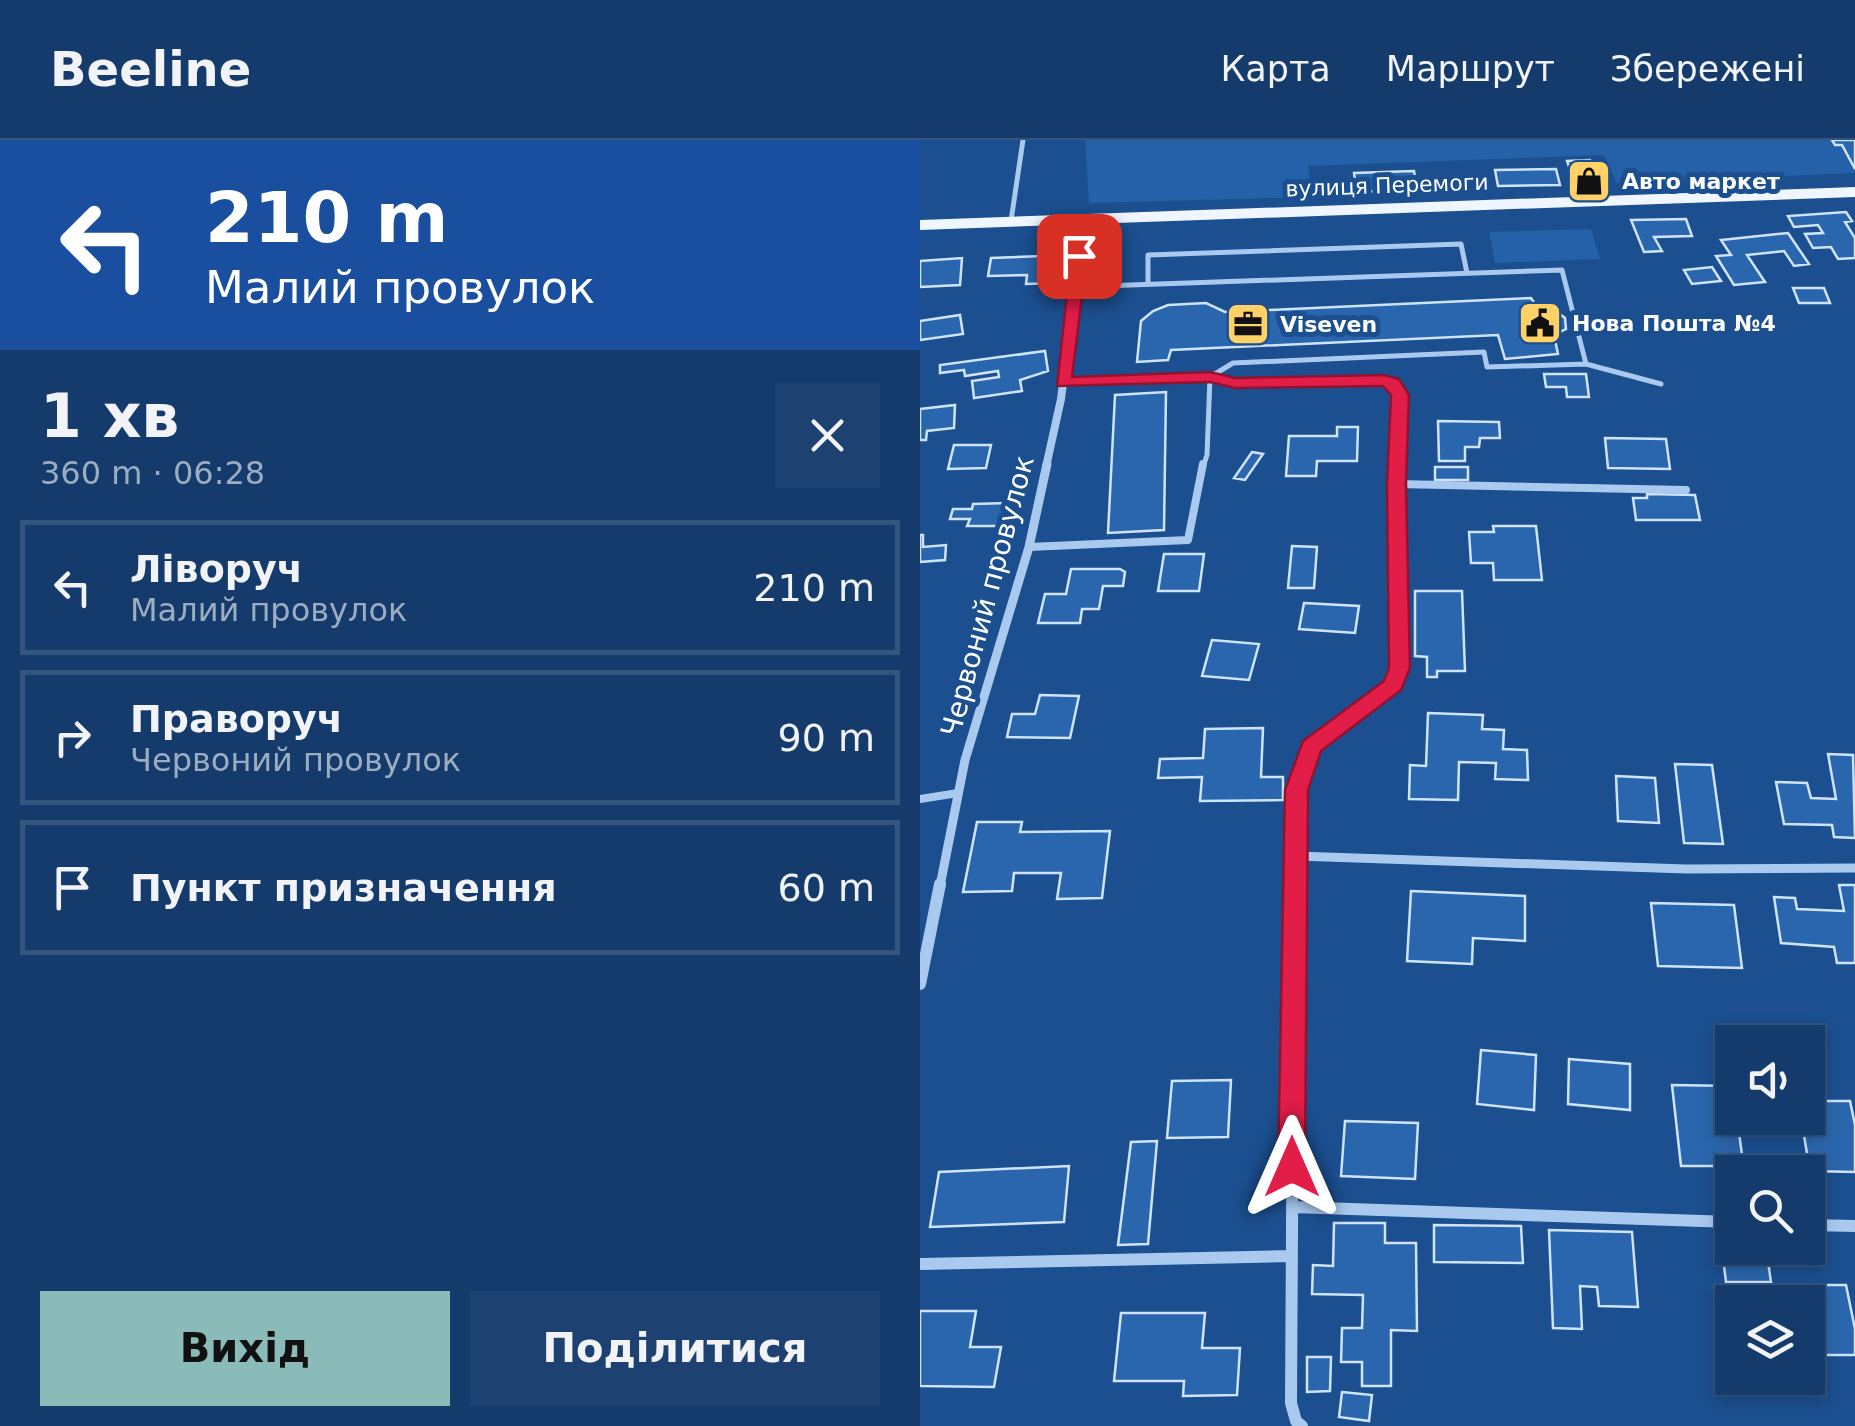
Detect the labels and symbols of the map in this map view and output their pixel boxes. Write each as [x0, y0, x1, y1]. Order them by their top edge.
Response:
shop icon: Авто маркет [1566, 158, 1612, 204]
street label: вулиця Перемоги [1285, 169, 1489, 202]
place label: Авто маркет [1622, 169, 1780, 194]
pin [1037, 214, 1122, 299]
public building icon: Нова Пошта №4 [1517, 300, 1563, 346]
office icon: Viseven [1225, 301, 1271, 347]
place label: Нова Пошта №4 [1572, 311, 1776, 336]
place label: Viseven [1280, 312, 1377, 337]
street label: Червоний провулок [934, 452, 1041, 740]
position arrow [1240, 1115, 1344, 1219]

